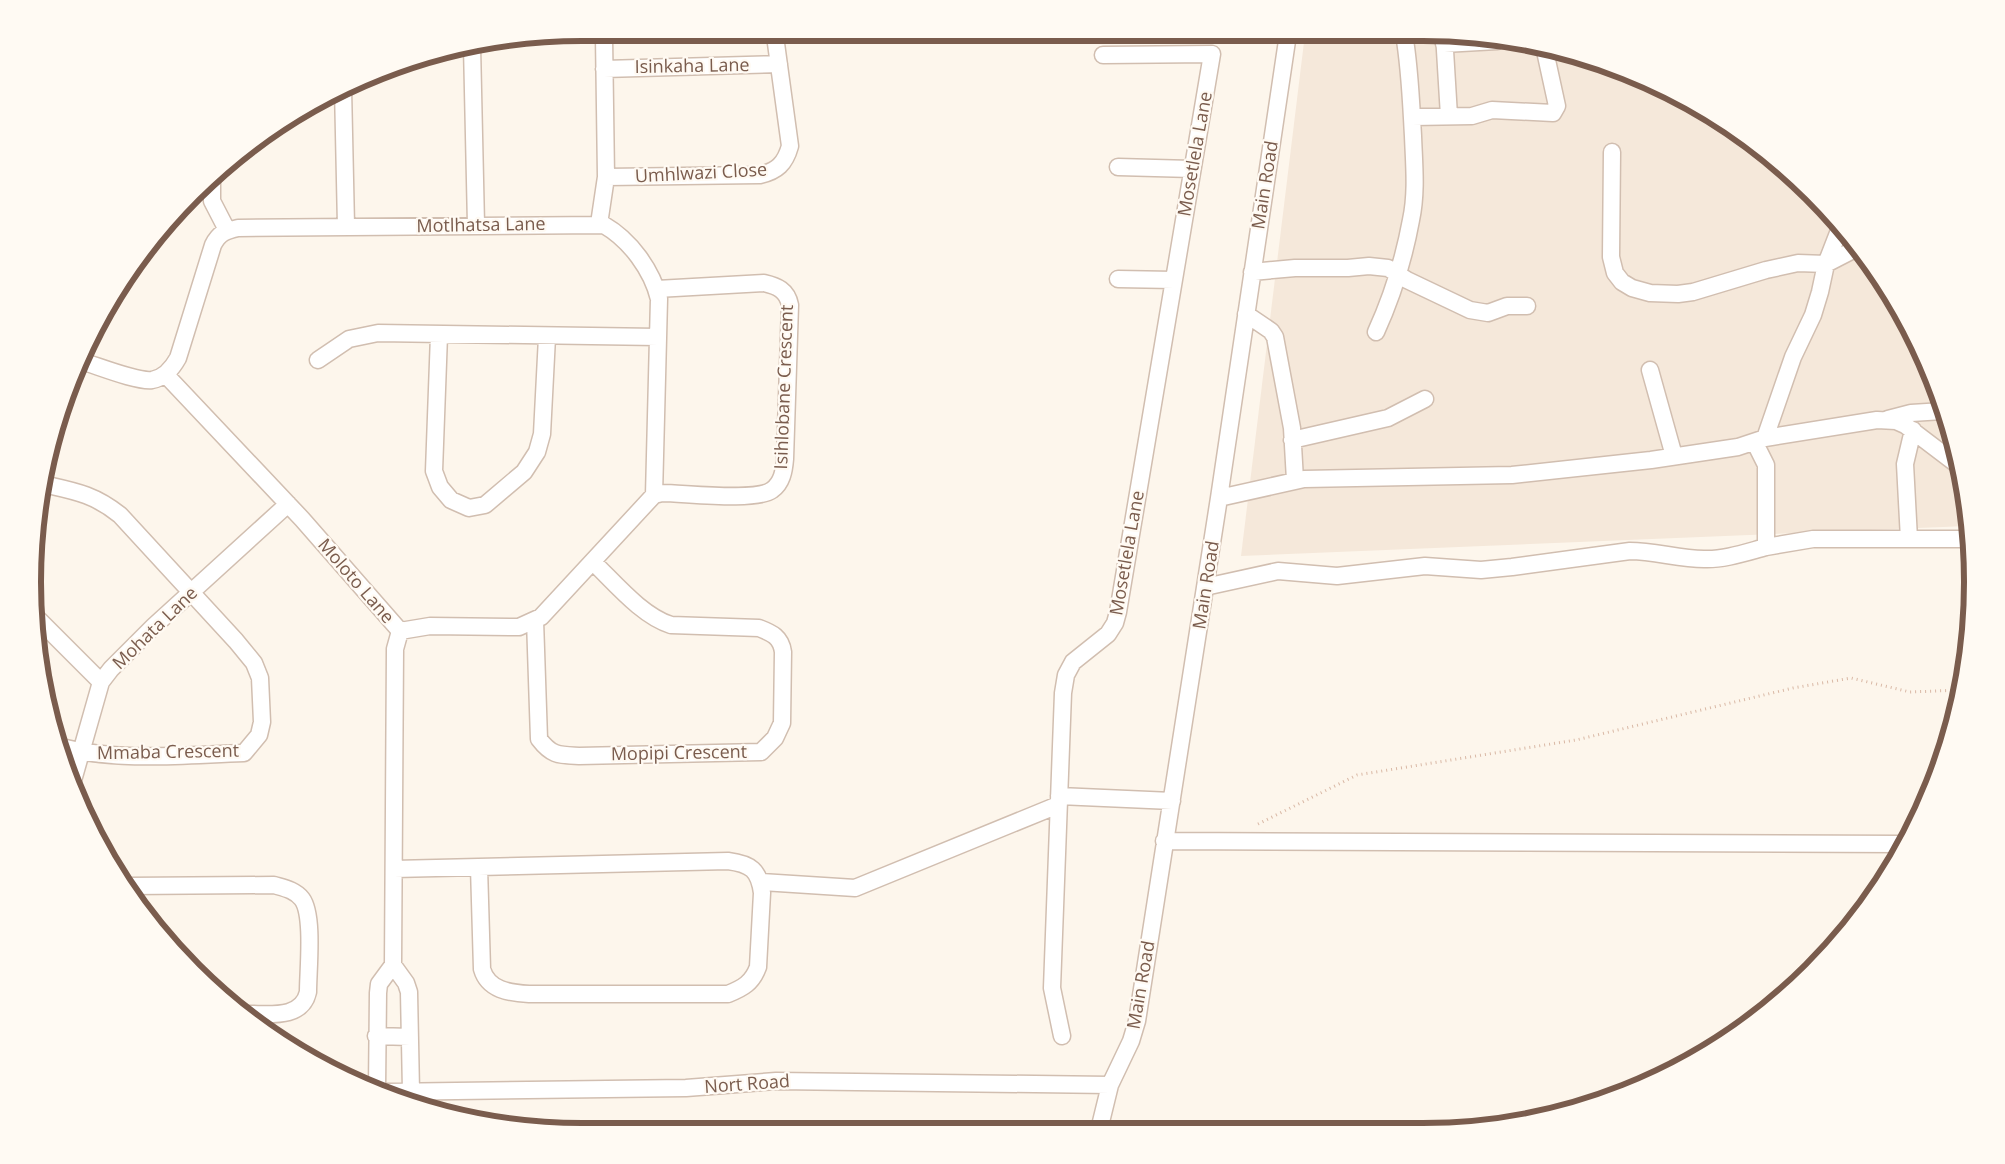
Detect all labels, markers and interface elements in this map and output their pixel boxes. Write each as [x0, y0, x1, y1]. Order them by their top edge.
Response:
street label: Isinkaha Lane [634, 52, 750, 78]
street label: Mosetlela Lane [1171, 89, 1217, 218]
street label: Main Road [1245, 139, 1283, 231]
street label: Umhlwazi Close [634, 157, 768, 187]
street label: Motlhatsa Lane [416, 211, 546, 237]
street label: Isihlobane Crescent [768, 304, 798, 470]
street label: Mosetlela Lane [1103, 488, 1149, 617]
street label: Moloto Lane [313, 533, 400, 628]
street label: Main Road [1186, 539, 1224, 631]
street label: Mohata Lane [107, 581, 202, 674]
street label: Mmaba Crescent [97, 738, 239, 764]
street label: Mopipi Crescent [611, 739, 747, 765]
street label: Main Road [1120, 939, 1160, 1031]
street label: Nort Road [703, 1068, 791, 1098]

